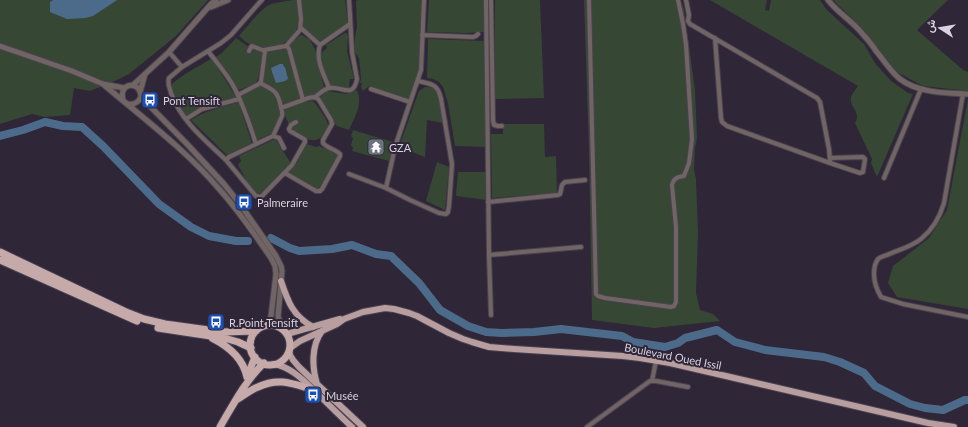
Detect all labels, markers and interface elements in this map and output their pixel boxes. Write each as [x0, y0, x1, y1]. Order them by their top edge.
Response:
north arrow [920, 8, 960, 48]
text: ش [922, 18, 938, 34]
bus stop icon: Pont Tensift [140, 90, 160, 110]
place label: Pont Tensift [163, 94, 221, 107]
temple icon: GZA [366, 137, 386, 157]
place label: GZA [389, 141, 412, 154]
bus stop icon: Palmeraire [234, 192, 254, 212]
place label: Palmeraire [257, 196, 308, 209]
bus stop icon: R.Point Tensift [206, 312, 226, 332]
place label: R.Point Tensift [229, 316, 299, 329]
street label: Boulevard Oued Issil [623, 340, 723, 372]
bus stop icon: Musée [303, 385, 323, 405]
place label: Musée [326, 389, 359, 402]

